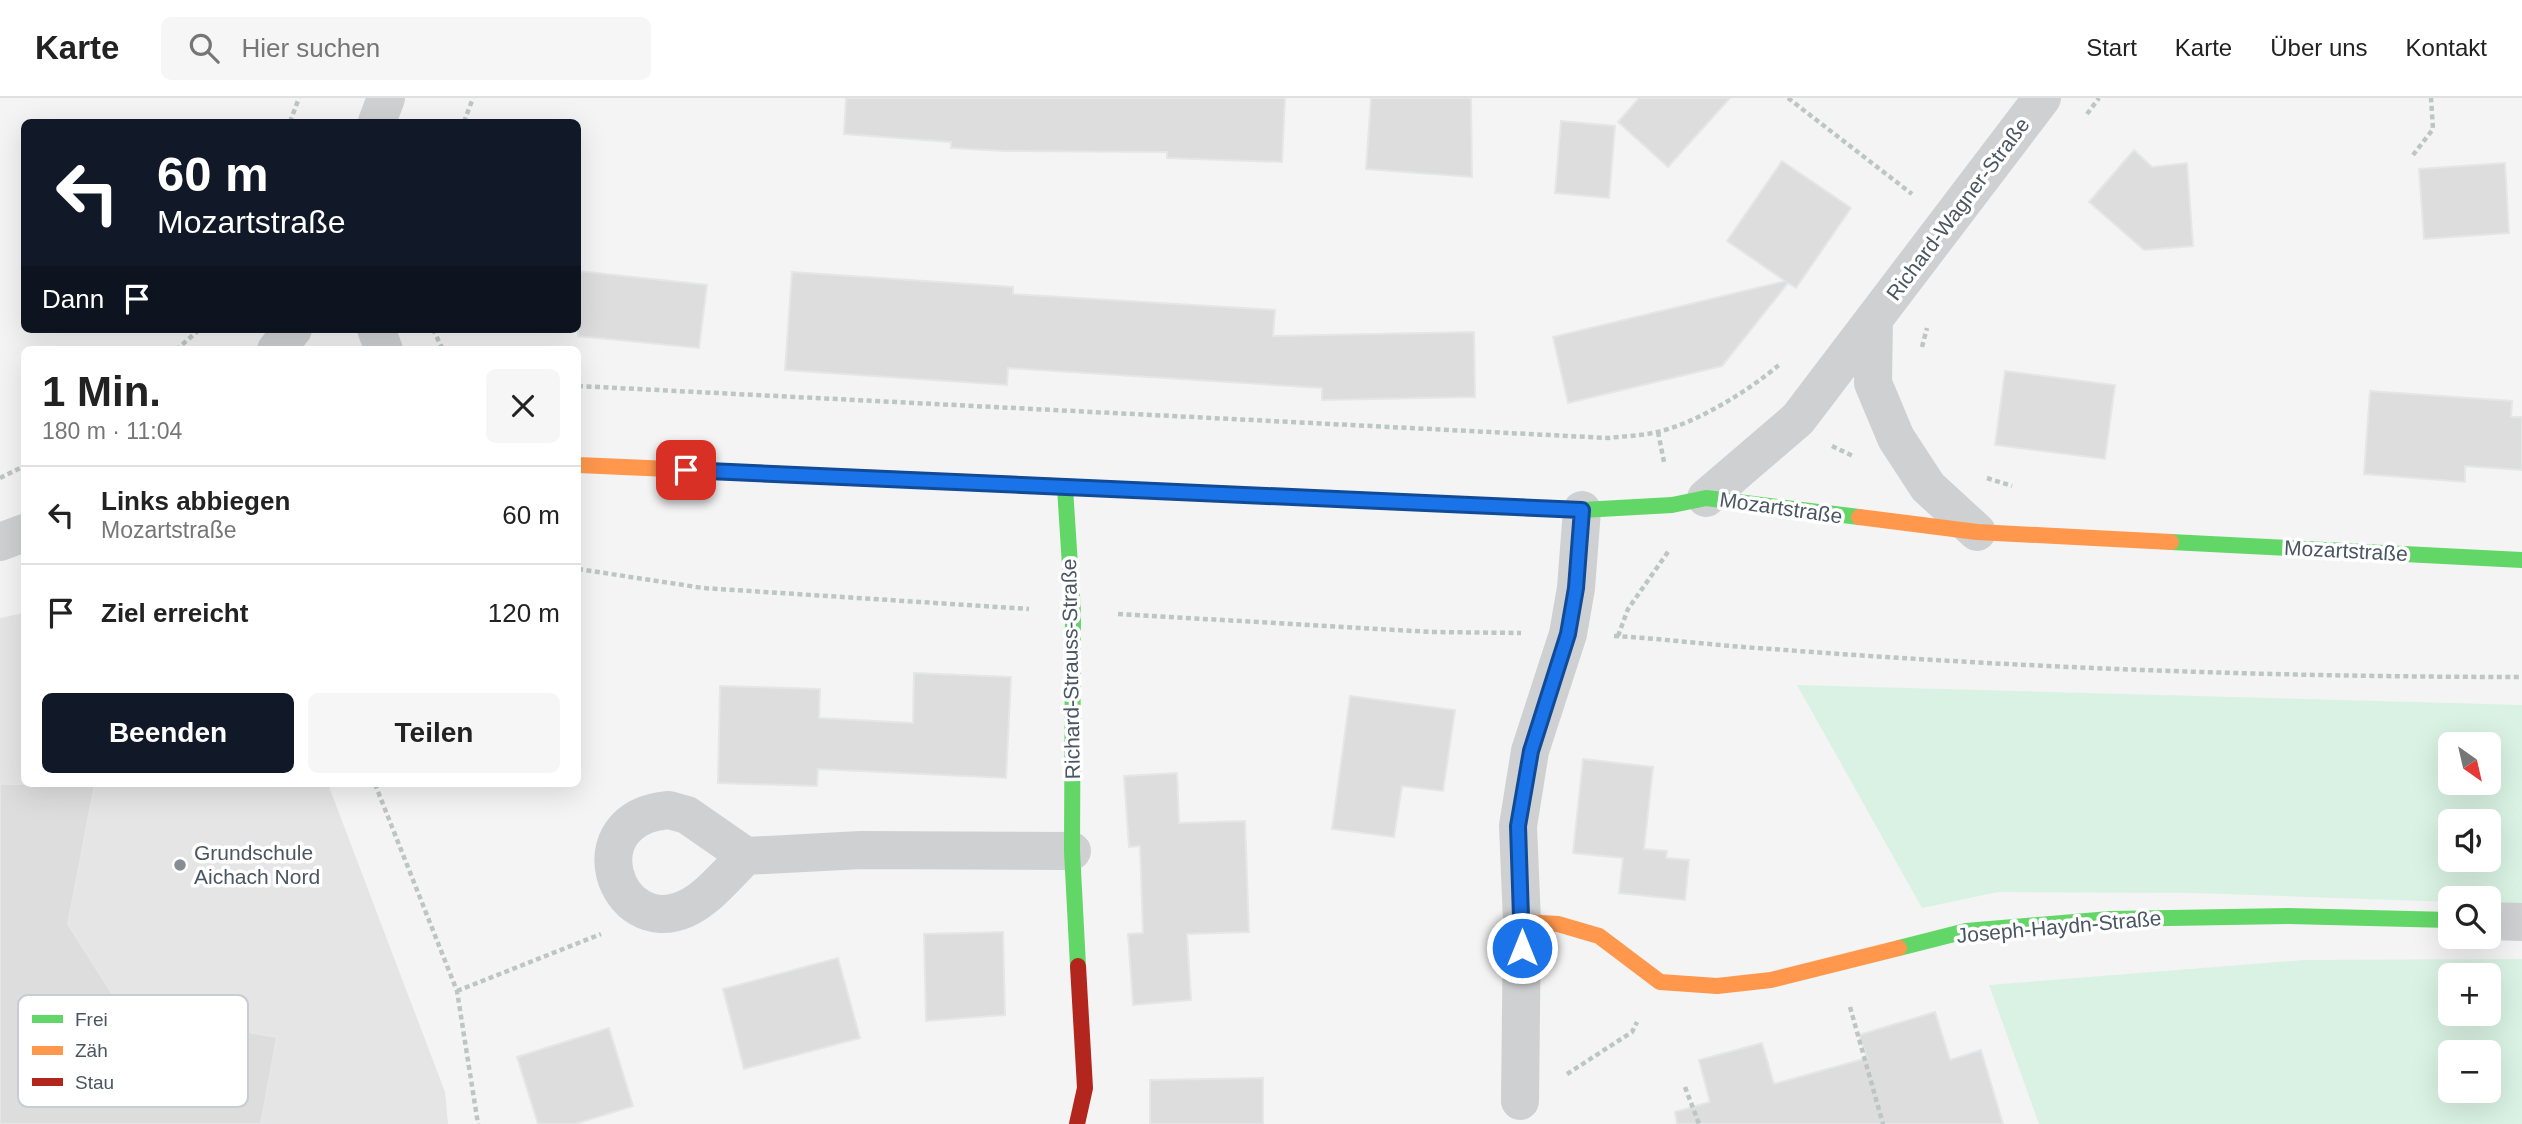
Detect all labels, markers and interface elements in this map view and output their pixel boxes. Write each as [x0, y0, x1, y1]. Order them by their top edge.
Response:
search box [161, 17, 651, 80]
text: Karte [35, 29, 119, 66]
icon: search [185, 29, 223, 67]
text: Hier suchen [241, 33, 380, 63]
text: Start [2086, 34, 2137, 61]
text: Karte [2175, 34, 2232, 61]
text: Über uns [2270, 34, 2368, 61]
text: Kontakt [2406, 34, 2487, 61]
street label: Richard-Wagner-Straße [1882, 113, 2034, 304]
icon: left [42, 147, 133, 238]
text: 60 m [157, 147, 269, 201]
text: Mozartstraße [157, 204, 345, 240]
icon: arrive [118, 280, 156, 318]
text: Dann [42, 284, 104, 314]
text: 1 Min. [42, 368, 161, 415]
button: close [486, 369, 560, 443]
text: 180 m · 11:04 [42, 418, 182, 444]
pin [656, 440, 716, 500]
icon: arrive [667, 451, 705, 489]
text: Links abbiegen [101, 486, 290, 516]
street label: Mozartstraße [1718, 488, 1844, 528]
icon: left [42, 496, 80, 534]
text: 60 m [502, 500, 560, 530]
text: Mozartstraße [101, 517, 236, 543]
street label: Mozartstraße [2284, 536, 2408, 565]
street label: Richard-Strauss-Straße [1057, 559, 1084, 779]
icon: arrive [42, 594, 80, 632]
text: Ziel erreicht [101, 598, 248, 628]
text: 120 m [488, 598, 560, 628]
button: Beenden [42, 693, 294, 773]
button: Teilen [308, 693, 560, 773]
north arrow [2438, 732, 2501, 794]
map controls [2438, 732, 2501, 1103]
button: sound [2438, 809, 2501, 872]
place label: Grundschule Aichach Nord [194, 841, 320, 888]
marker: Grundschule Aichach Nord [172, 857, 188, 873]
button: search [2438, 886, 2501, 949]
street label: Joseph-Haydn-Straße [1956, 906, 2162, 947]
position arrow [1485, 911, 1559, 985]
button: + [2438, 963, 2501, 1026]
legend [18, 995, 248, 1107]
text: Frei [75, 1009, 108, 1030]
text: Zäh [75, 1040, 108, 1061]
button: − [2438, 1040, 2501, 1103]
text: Stau [75, 1072, 114, 1093]

